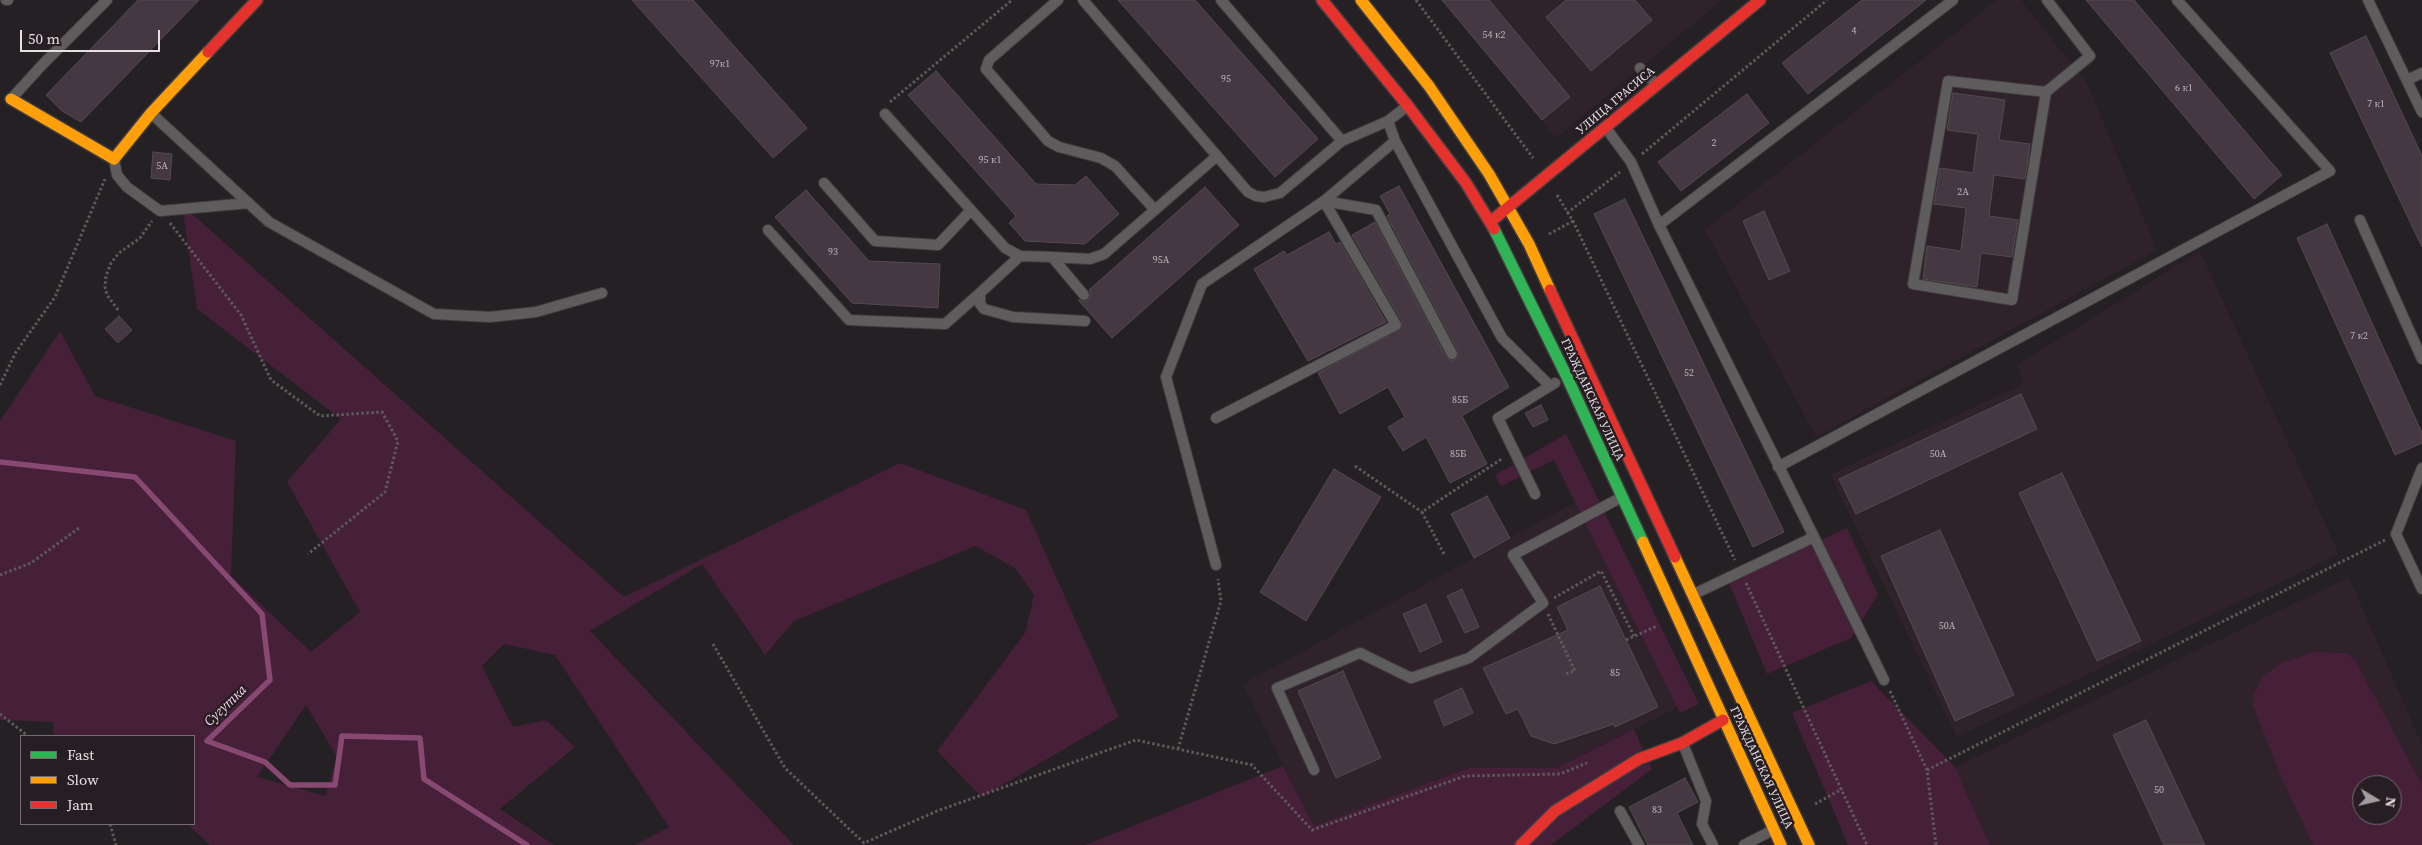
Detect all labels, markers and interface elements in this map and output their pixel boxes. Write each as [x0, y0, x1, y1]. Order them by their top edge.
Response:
scale bar [22, 20, 162, 52]
house number: 4 [1852, 25, 1856, 37]
text: 50 m [28, 28, 60, 49]
house number: 54 к2 [1483, 29, 1505, 41]
house number: 97к1 [710, 58, 730, 70]
street label: УЛИЦА ГРАСИСА [1574, 64, 1658, 138]
house number: 95 [1221, 73, 1231, 85]
house number: 6 к1 [2175, 82, 2193, 94]
house number: 7 к1 [2367, 98, 2385, 110]
house number: 2 [1712, 137, 1716, 149]
house number: 95 к1 [979, 154, 1001, 166]
house number: 5А [156, 160, 168, 172]
house number: 2А [1957, 186, 1969, 198]
house number: 93 [828, 246, 838, 258]
house number: 95А [1153, 254, 1169, 266]
house number: 7 к2 [2350, 330, 2368, 342]
street label: ГРАЖДАНСКАЯ УЛИЦА [1557, 337, 1627, 463]
house number: 52 [1684, 367, 1694, 379]
house number: 85Б [1452, 394, 1468, 406]
house number: 85Б [1450, 448, 1466, 460]
house number: 50А [1930, 448, 1946, 460]
house number: 50А [1939, 620, 1955, 632]
house number: 85 [1610, 667, 1620, 679]
water label: Сугутка [201, 682, 251, 730]
street label: ГРАЖДАНСКАЯ УЛИЦА [1726, 705, 1796, 831]
legend [20, 735, 195, 825]
text: Fast [67, 744, 94, 765]
text: Slow [67, 769, 99, 790]
north arrow [2352, 775, 2402, 825]
house number: 50 [2154, 784, 2164, 796]
text: Jam [67, 794, 93, 815]
text: N [2380, 796, 2402, 809]
house number: 83 [1652, 804, 1662, 816]

